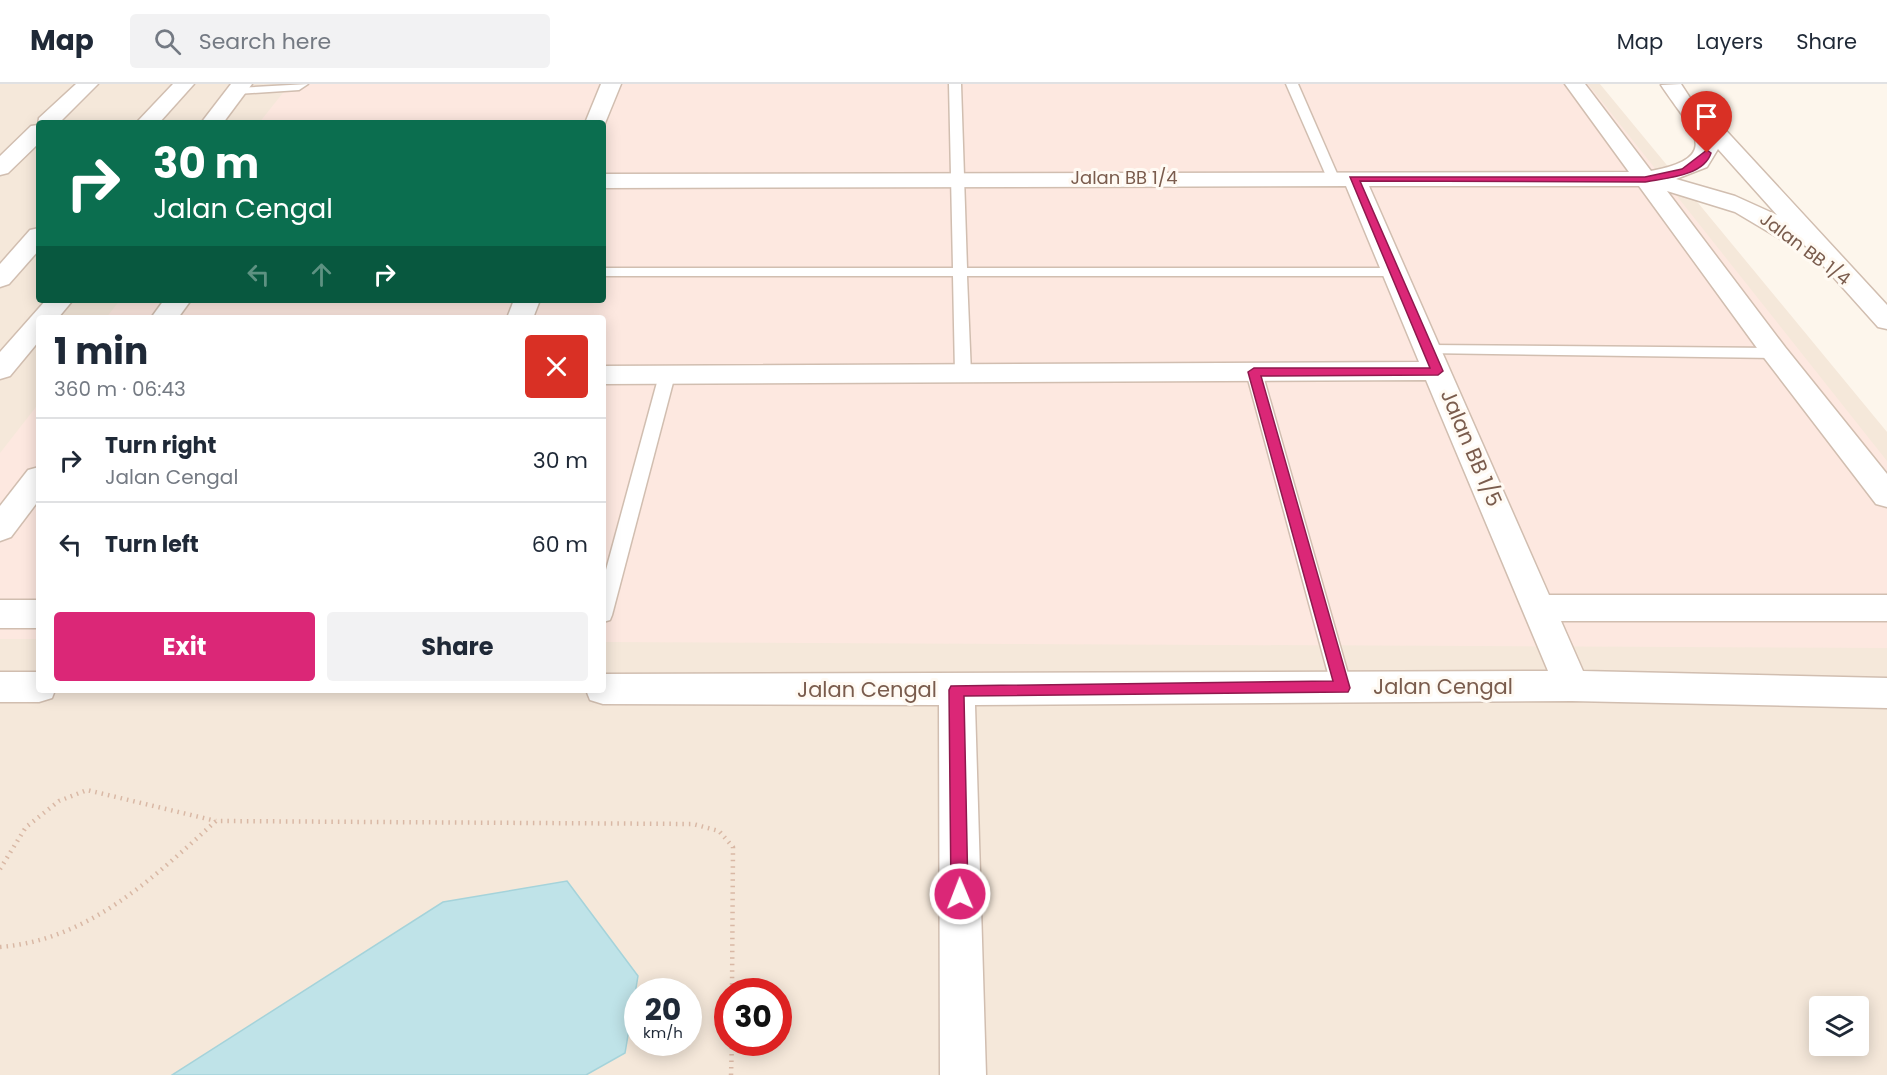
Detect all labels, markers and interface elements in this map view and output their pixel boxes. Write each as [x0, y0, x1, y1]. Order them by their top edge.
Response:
search box [130, 14, 550, 68]
text: Map [30, 21, 94, 60]
icon: search [151, 25, 184, 58]
text: Search here [199, 26, 331, 57]
text: Map [1617, 27, 1663, 56]
text: Layers [1696, 27, 1763, 56]
text: Share [1796, 27, 1857, 56]
pin [1681, 91, 1732, 153]
icon: arrive [1690, 100, 1723, 133]
text: 30 m [153, 134, 259, 193]
icon: right [54, 144, 132, 222]
street label: Jalan BB 1/4 [1070, 165, 1178, 190]
text: Jalan Cengal [153, 190, 333, 227]
street label: Jalan BB 1/4 [1755, 206, 1856, 291]
icon: left [242, 258, 275, 291]
icon: ahead [305, 258, 338, 291]
icon: right [368, 258, 401, 291]
text: 1 min [54, 326, 148, 377]
button: close [525, 335, 588, 398]
text: 360 m · 06:43 [54, 375, 186, 403]
street label: Jalan BB 1/5 [1434, 385, 1509, 511]
text: Turn right [105, 430, 216, 461]
icon: right [54, 444, 87, 477]
text: 30 m [533, 445, 588, 476]
text: Jalan Cengal [105, 463, 238, 491]
icon: left [54, 528, 87, 561]
text: Turn left [105, 529, 199, 560]
text: 60 m [532, 529, 588, 560]
button: Exit [54, 612, 315, 681]
button: Share [327, 612, 588, 681]
street label: Jalan Cengal [1373, 672, 1513, 701]
street label: Jalan Cengal [797, 675, 937, 704]
position arrow [928, 862, 992, 926]
speed limit sign: 30 [714, 978, 792, 1056]
text: 20 [645, 988, 681, 1031]
map controls [1809, 996, 1869, 1056]
button: layers [1809, 996, 1869, 1056]
text: km/h [643, 1022, 683, 1043]

